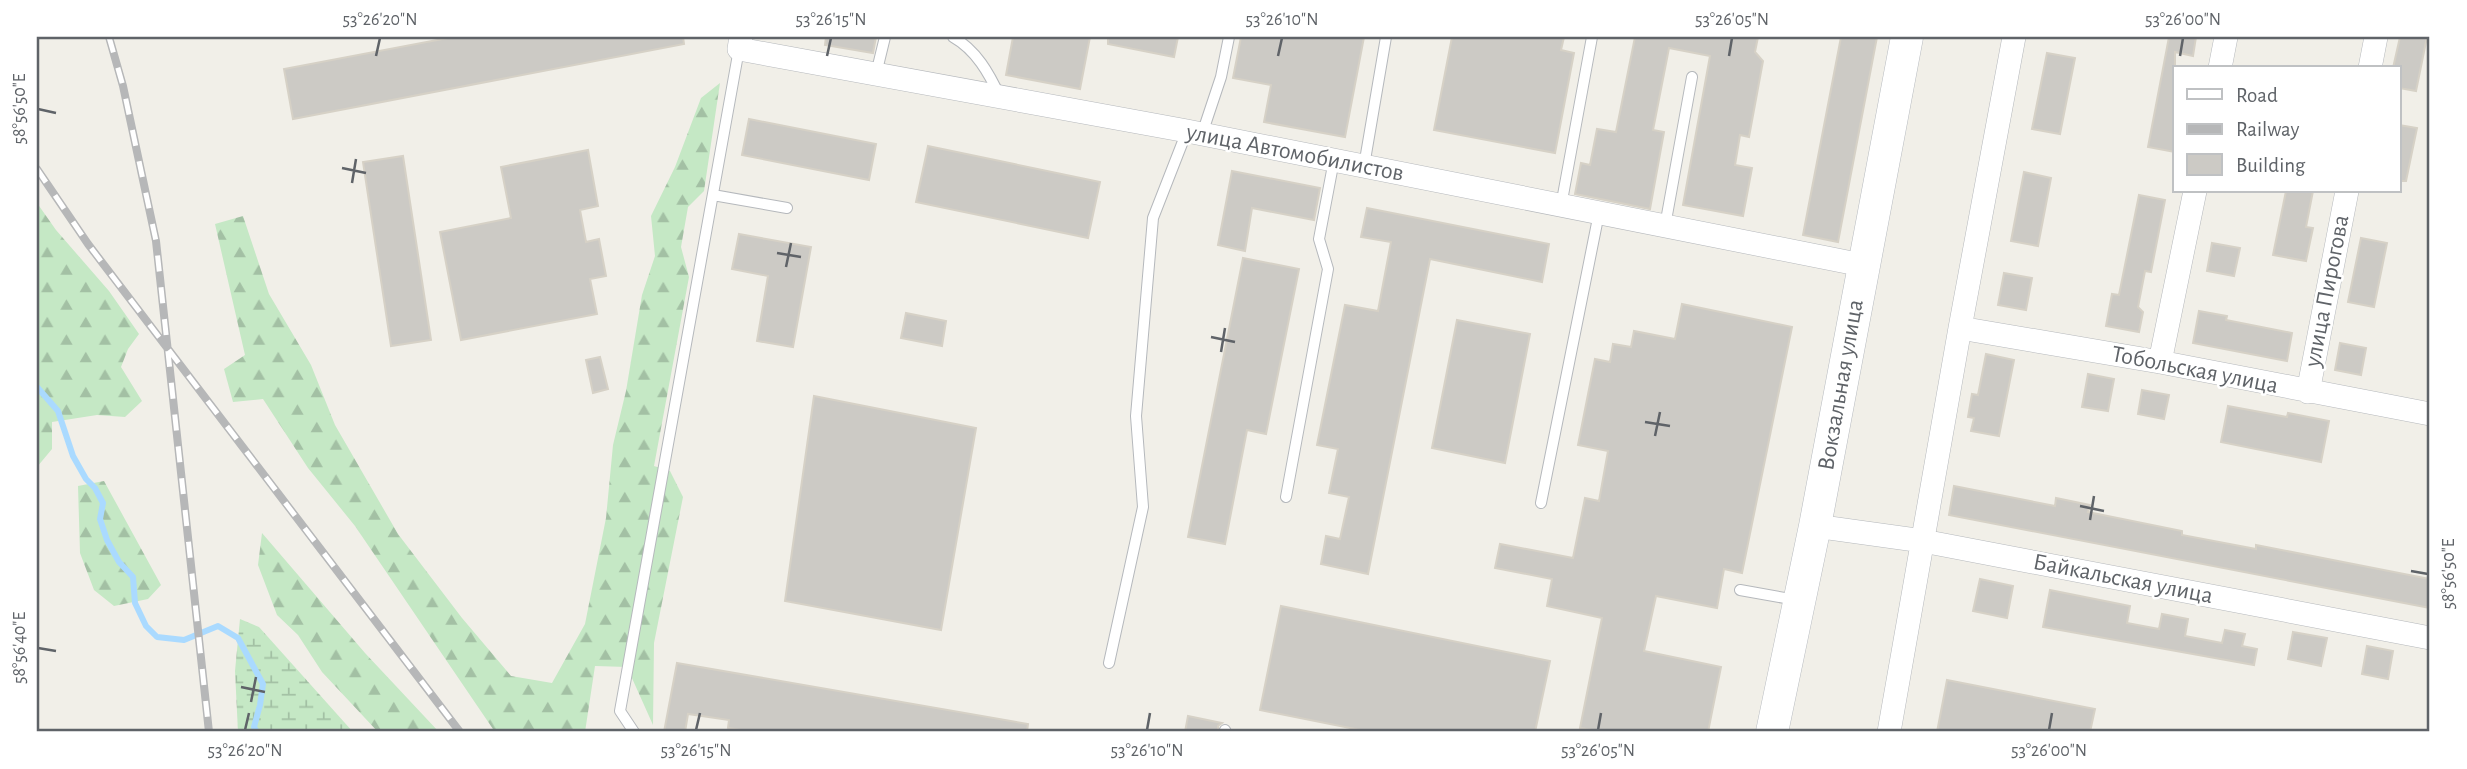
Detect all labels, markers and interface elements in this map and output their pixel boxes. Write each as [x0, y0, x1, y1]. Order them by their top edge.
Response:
text: 53°26'20"N [343, 11, 417, 29]
text: 53°26'15"N [796, 11, 866, 29]
text: 53°26'10"N [1246, 11, 1318, 29]
text: 53°26'05"N [1695, 11, 1769, 29]
text: 53°26'00"N [2145, 11, 2221, 29]
legend [2173, 66, 2400, 192]
text: 58°56'50"E [11, 73, 29, 145]
text: Road [2236, 85, 2278, 106]
text: Railway [2236, 119, 2299, 140]
street label: улица Автомобилистов [1183, 120, 1406, 186]
text: Building [2236, 155, 2306, 176]
street label: улица Пирогова [2300, 213, 2354, 370]
street label: Вокзальная улица [1814, 298, 1868, 472]
street label: Тобольская улица [2110, 342, 2280, 398]
text: 58°56'50"E [2440, 538, 2458, 610]
street label: Байкальская улица [2031, 550, 2215, 608]
text: 58°56'40"E [11, 612, 29, 684]
text: 53°26'20"N [208, 742, 282, 760]
text: 53°26'15"N [661, 742, 731, 760]
text: 53°26'10"N [1111, 742, 1183, 760]
text: 53°26'05"N [1561, 742, 1635, 760]
text: 53°26'00"N [2011, 742, 2087, 760]

